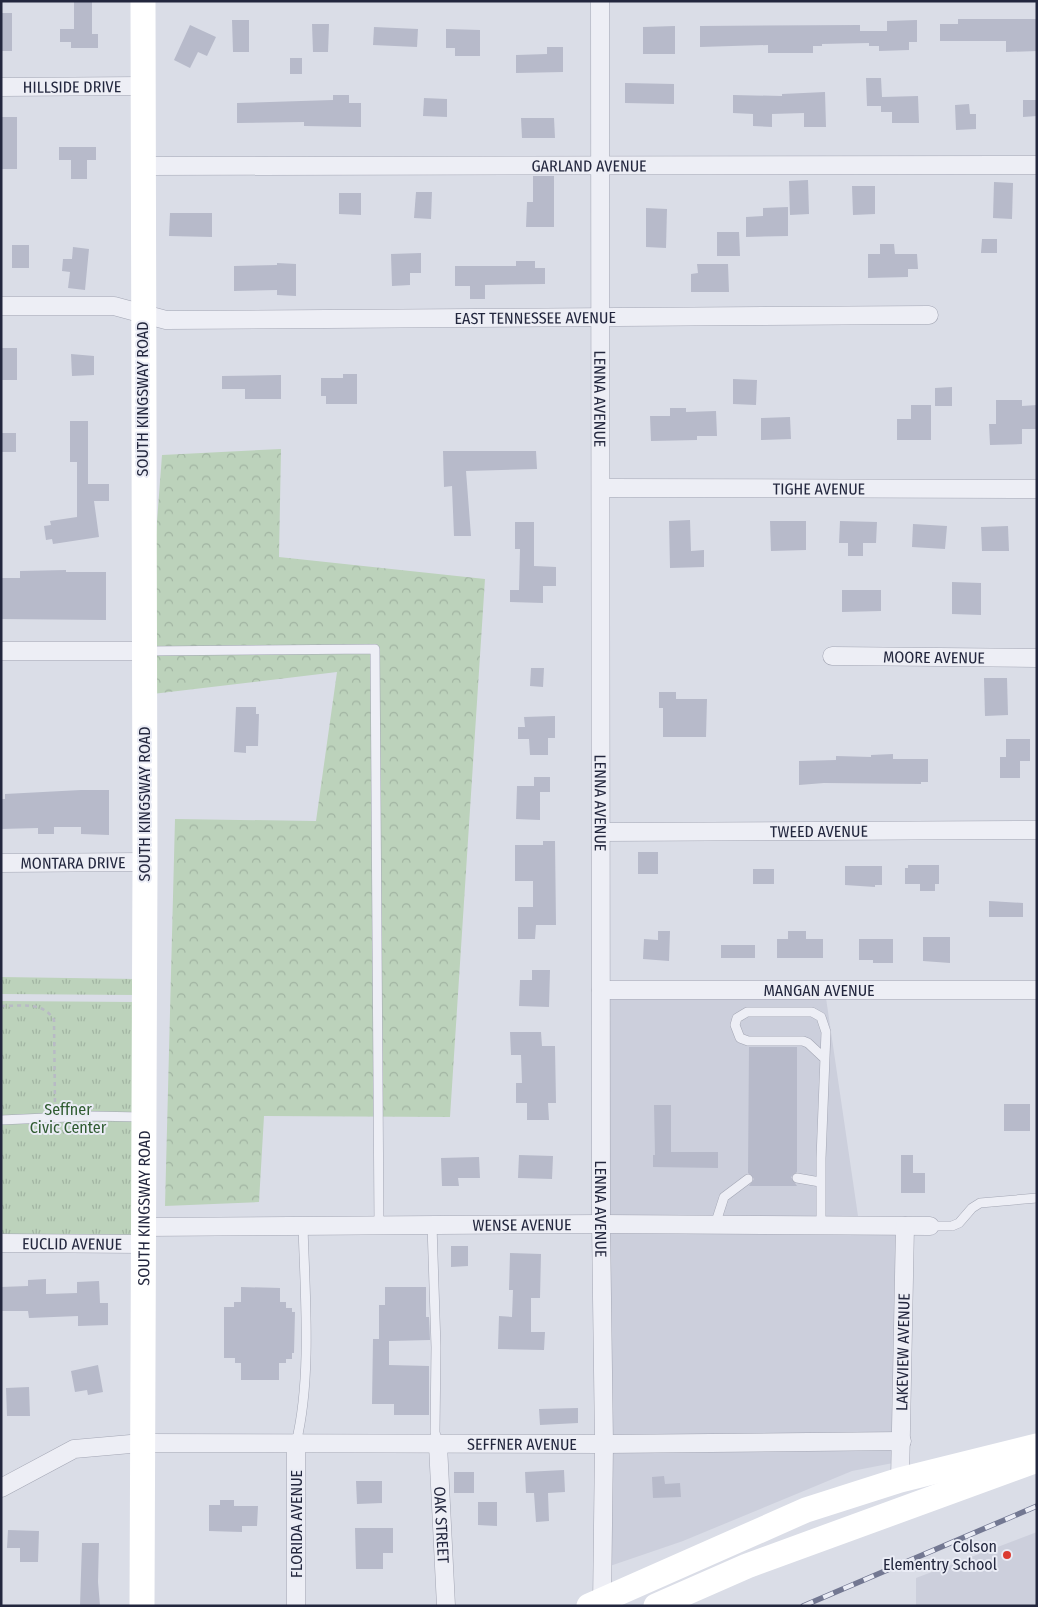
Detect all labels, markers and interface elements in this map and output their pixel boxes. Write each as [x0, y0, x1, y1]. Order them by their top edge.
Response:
street label: HILLSIDE DRIVE [23, 77, 121, 96]
street label: GARLAND AVENUE [531, 156, 647, 175]
street label: EAST TENNESSEE AVENUE [454, 308, 616, 328]
street label: SOUTH KINGSWAY ROAD [133, 321, 152, 477]
street label: LENNA AVENUE [591, 351, 610, 447]
street label: TIGHE AVENUE [773, 479, 865, 498]
street label: MOORE AVENUE [883, 647, 985, 667]
street label: SOUTH KINGSWAY ROAD [135, 726, 154, 882]
street label: LENNA AVENUE [591, 755, 610, 851]
street label: TWEED AVENUE [770, 821, 868, 841]
street label: MONTARA DRIVE [21, 853, 125, 872]
street label: MANGAN AVENUE [763, 981, 875, 1000]
park label: Seffner Civic Center [30, 1100, 107, 1137]
street label: SOUTH KINGSWAY ROAD [134, 1130, 153, 1286]
street label: LENNA AVENUE [591, 1161, 611, 1258]
street label: WENSE AVENUE [472, 1215, 572, 1234]
street label: EUCLID AVENUE [22, 1234, 122, 1253]
street label: LAKEVIEW AVENUE [892, 1293, 913, 1411]
street label: SEFFNER AVENUE [467, 1434, 577, 1453]
street label: FLORIDA AVENUE [287, 1470, 306, 1578]
street label: OAK STREET [431, 1486, 453, 1564]
place label: Colson Elementry School [883, 1537, 997, 1574]
marker: Colson Elementry School [1001, 1549, 1013, 1561]

